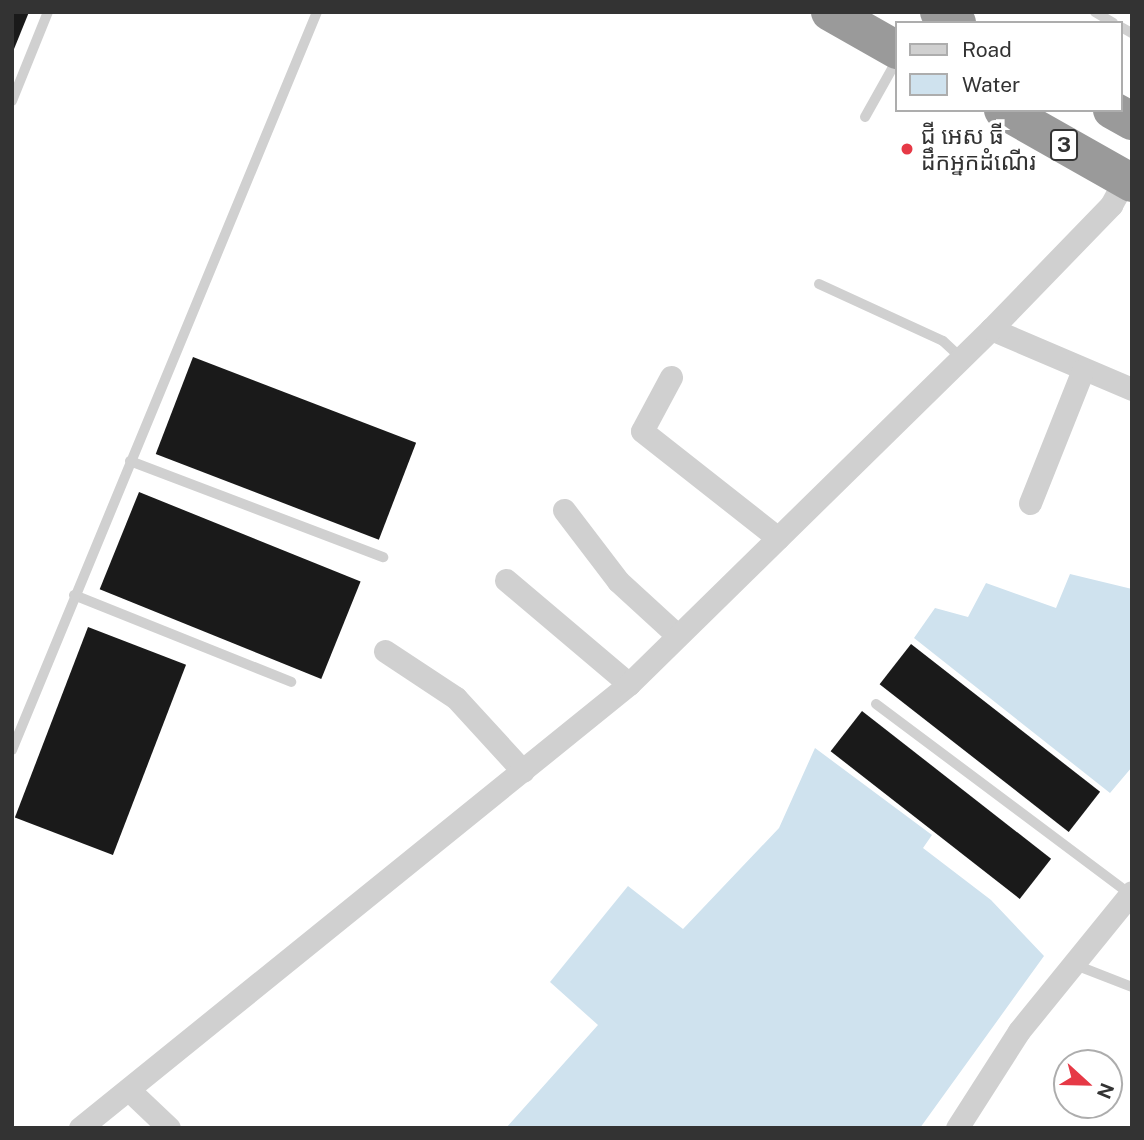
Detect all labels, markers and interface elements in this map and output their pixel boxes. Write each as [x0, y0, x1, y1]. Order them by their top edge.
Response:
legend [895, 21, 1123, 112]
text: Road [962, 37, 1012, 62]
text: Water [962, 72, 1020, 97]
place label: ជី អេស ធី ដឹកអ្នកដំណើរ [921, 122, 1036, 176]
road number: 3 [1050, 128, 1078, 162]
marker: ជី អេស ធី ដឹកអ្នកដំណើរ [899, 141, 915, 157]
north arrow [1053, 1049, 1123, 1119]
text: N [1093, 1080, 1119, 1102]

